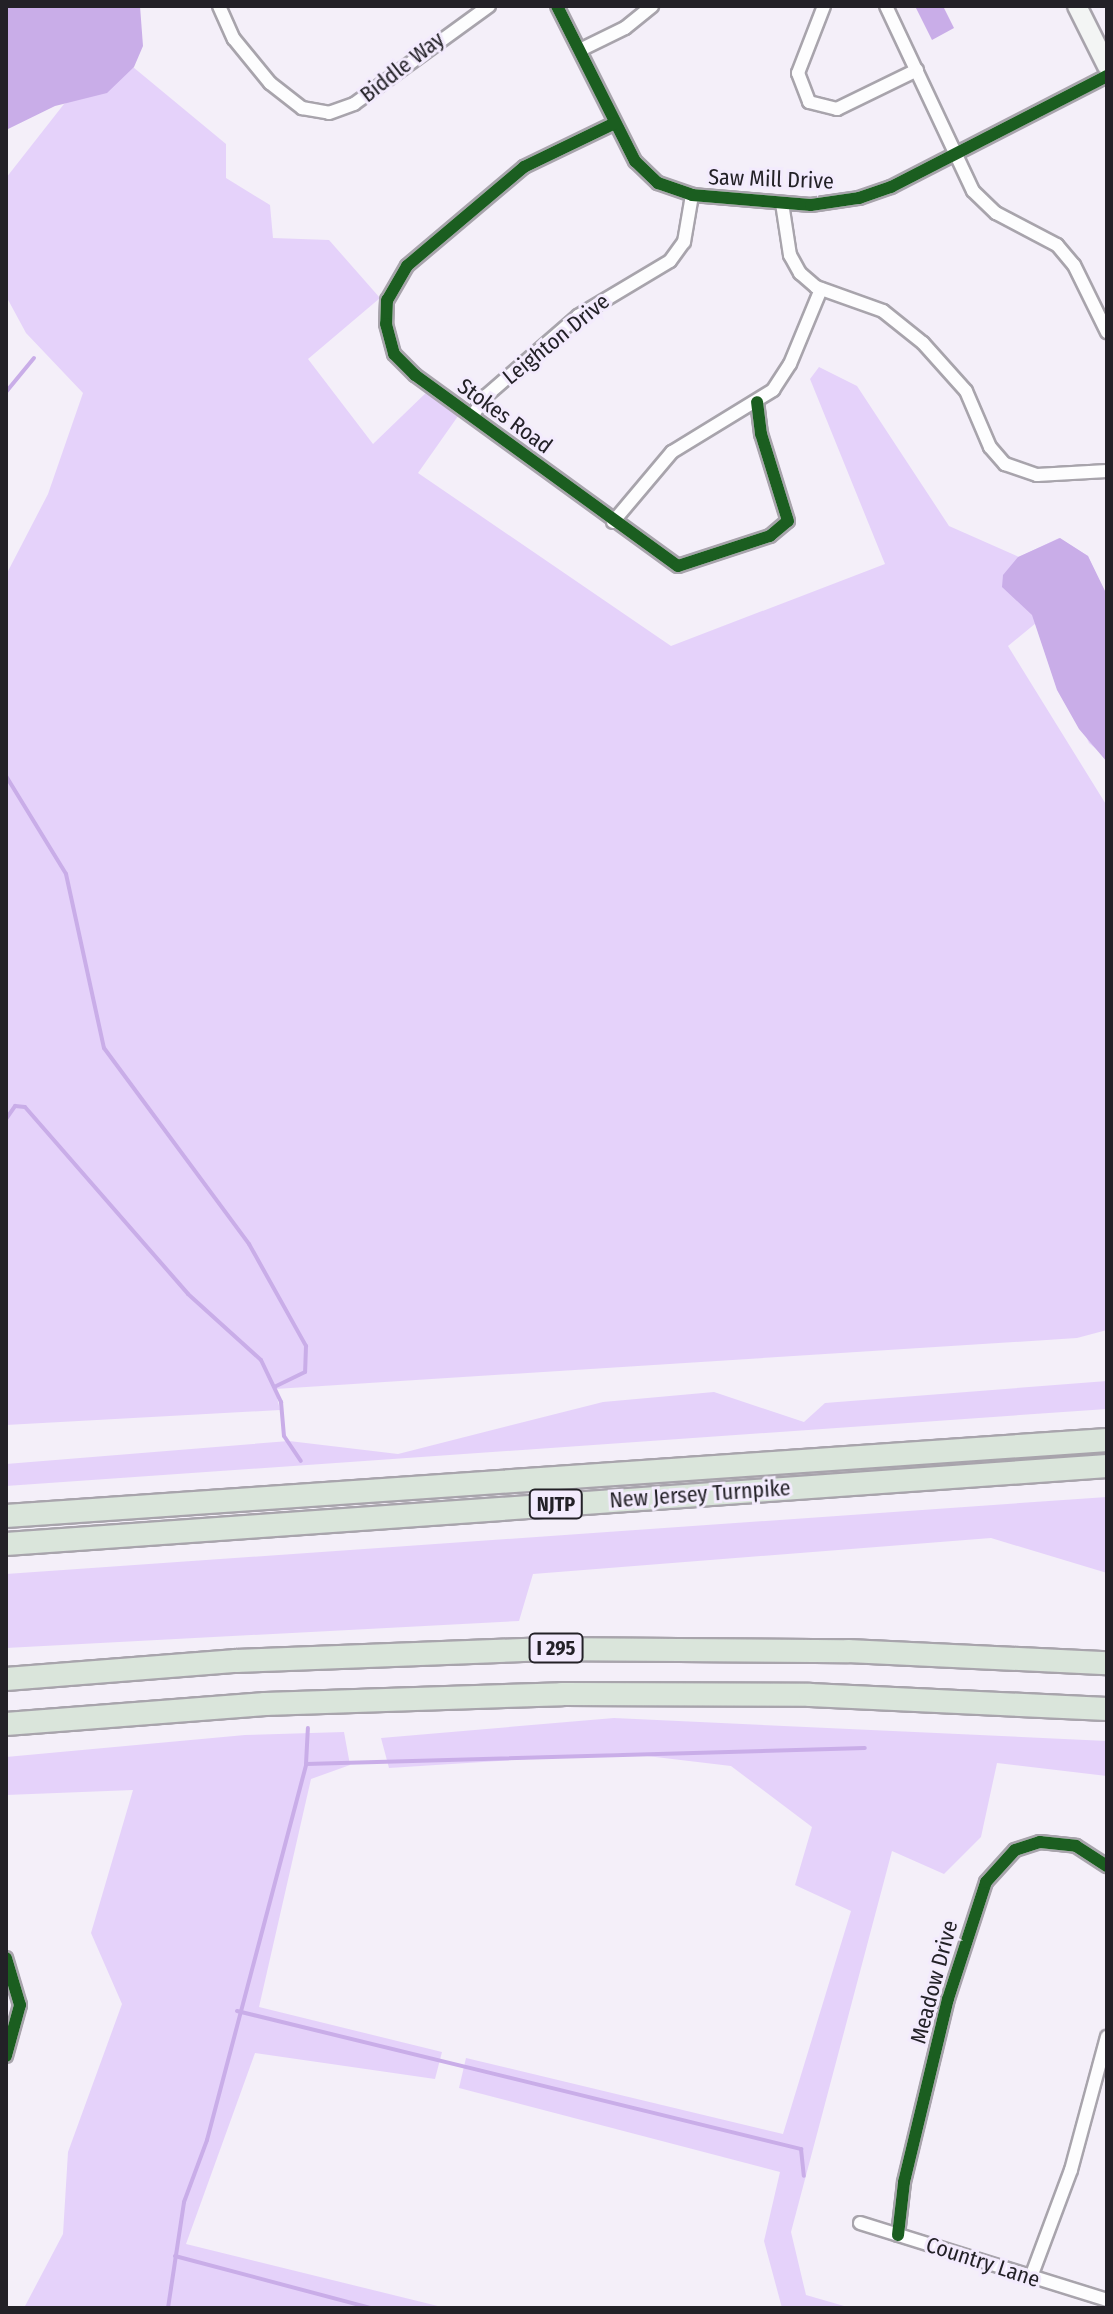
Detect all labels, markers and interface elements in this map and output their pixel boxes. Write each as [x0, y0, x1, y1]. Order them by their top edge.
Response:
street label: Biddle Way [355, 26, 449, 108]
street label: Saw Mill Drive [708, 164, 834, 194]
street label: Leighton Drive [497, 288, 615, 390]
street label: Stokes Road [453, 373, 557, 459]
street label: New Jersey Turnpike [609, 1475, 791, 1513]
road number: NJTP [528, 1488, 584, 1520]
road number: I 295 [528, 1632, 584, 1664]
street label: Meadow Drive [905, 1917, 963, 2047]
street label: Country Lane [923, 2231, 1043, 2293]

